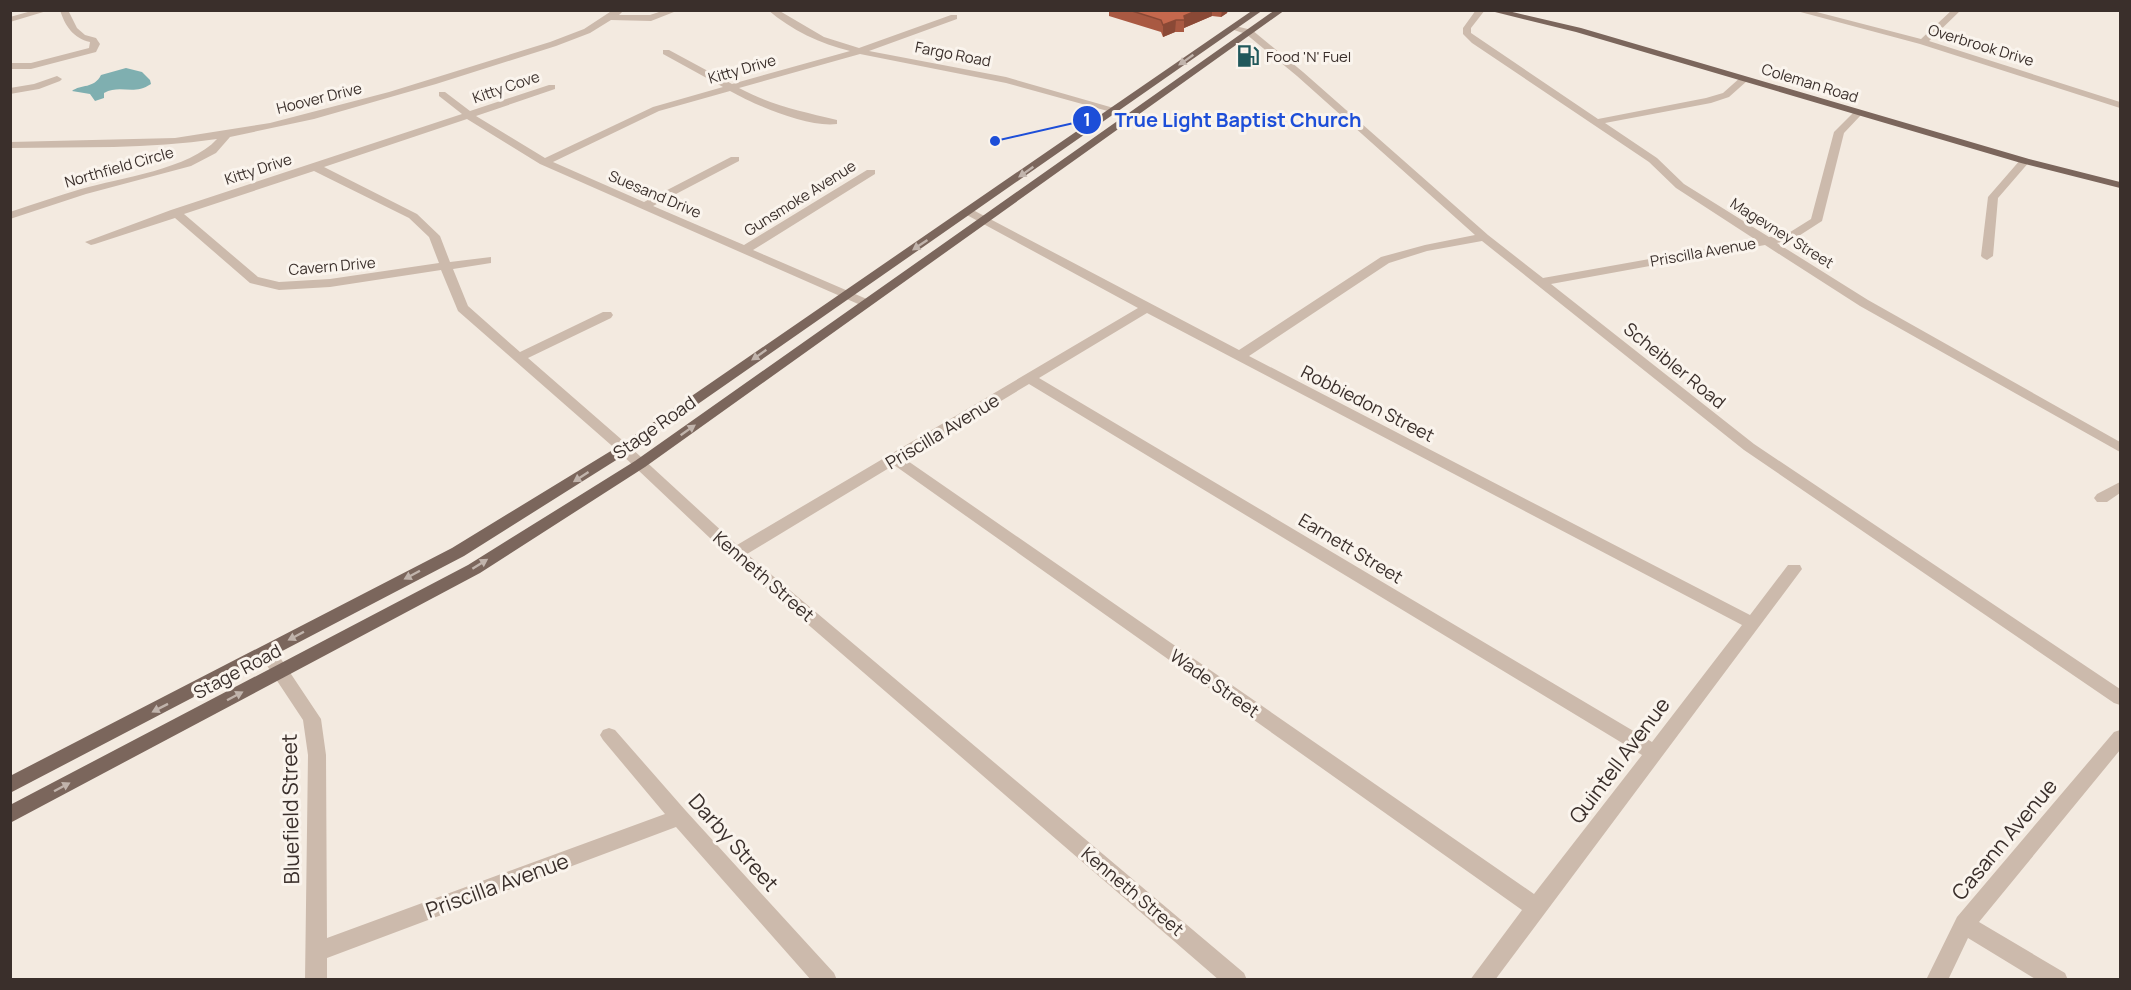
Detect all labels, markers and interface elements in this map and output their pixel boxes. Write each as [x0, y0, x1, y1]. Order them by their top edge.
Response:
street label: Overbrook Drive [1925, 19, 2037, 71]
street label: Fargo Road [913, 36, 993, 72]
fuel station icon: Food 'N' Fuel [1235, 43, 1261, 69]
place label: Food 'N' Fuel [1266, 46, 1351, 67]
street label: Kitty Drive [706, 49, 779, 89]
one-way arrow [1179, 54, 1195, 66]
street label: Coleman Road [1759, 58, 1861, 108]
street label: Kitty Cove [470, 66, 543, 108]
street label: Hoover Drive [274, 77, 364, 119]
callout: True Light Baptist Church [1072, 101, 1374, 139]
text: True Light Baptist Church [1114, 106, 1362, 133]
text: 1 [1083, 107, 1091, 131]
street label: Northfield Circle [62, 141, 176, 193]
street label: Kitty Drive [222, 148, 295, 190]
street label: Gunsmoke Avenue [740, 155, 860, 241]
street label: Suesand Drive [605, 165, 705, 223]
one-way arrow [1019, 165, 1034, 177]
street label: Magevney Street [1726, 193, 1838, 273]
street label: Priscilla Avenue [1648, 232, 1758, 272]
one-way arrow [912, 239, 928, 250]
street label: Cavern Drive [288, 252, 377, 280]
street label: Scheibler Road [1619, 316, 1731, 414]
one-way arrow [751, 350, 768, 361]
street label: Robbiedon Street [1297, 359, 1439, 447]
street label: Priscilla Avenue [881, 388, 1003, 474]
street label: Stage Road [608, 390, 700, 464]
one-way arrow [679, 424, 695, 436]
one-way arrow [573, 471, 589, 482]
street label: Earnett Street [1294, 507, 1408, 589]
street label: Kenneth Street [708, 525, 820, 627]
one-way arrow [472, 559, 489, 570]
one-way arrow [404, 571, 421, 580]
one-way arrow [287, 631, 305, 641]
street label: Stage Road [189, 638, 285, 704]
street label: Wade Street [1166, 643, 1264, 723]
one-way arrow [226, 691, 243, 701]
street label: Quintell Avenue [1562, 691, 1676, 829]
one-way arrow [151, 703, 168, 712]
street label: Bluefield Street [275, 733, 305, 885]
street label: Casann Avenue [1945, 772, 2063, 906]
one-way arrow [54, 782, 71, 792]
street label: Darby Street [683, 787, 785, 897]
street label: Kenneth Street [1077, 841, 1189, 941]
street label: Priscilla Avenue [422, 846, 572, 924]

